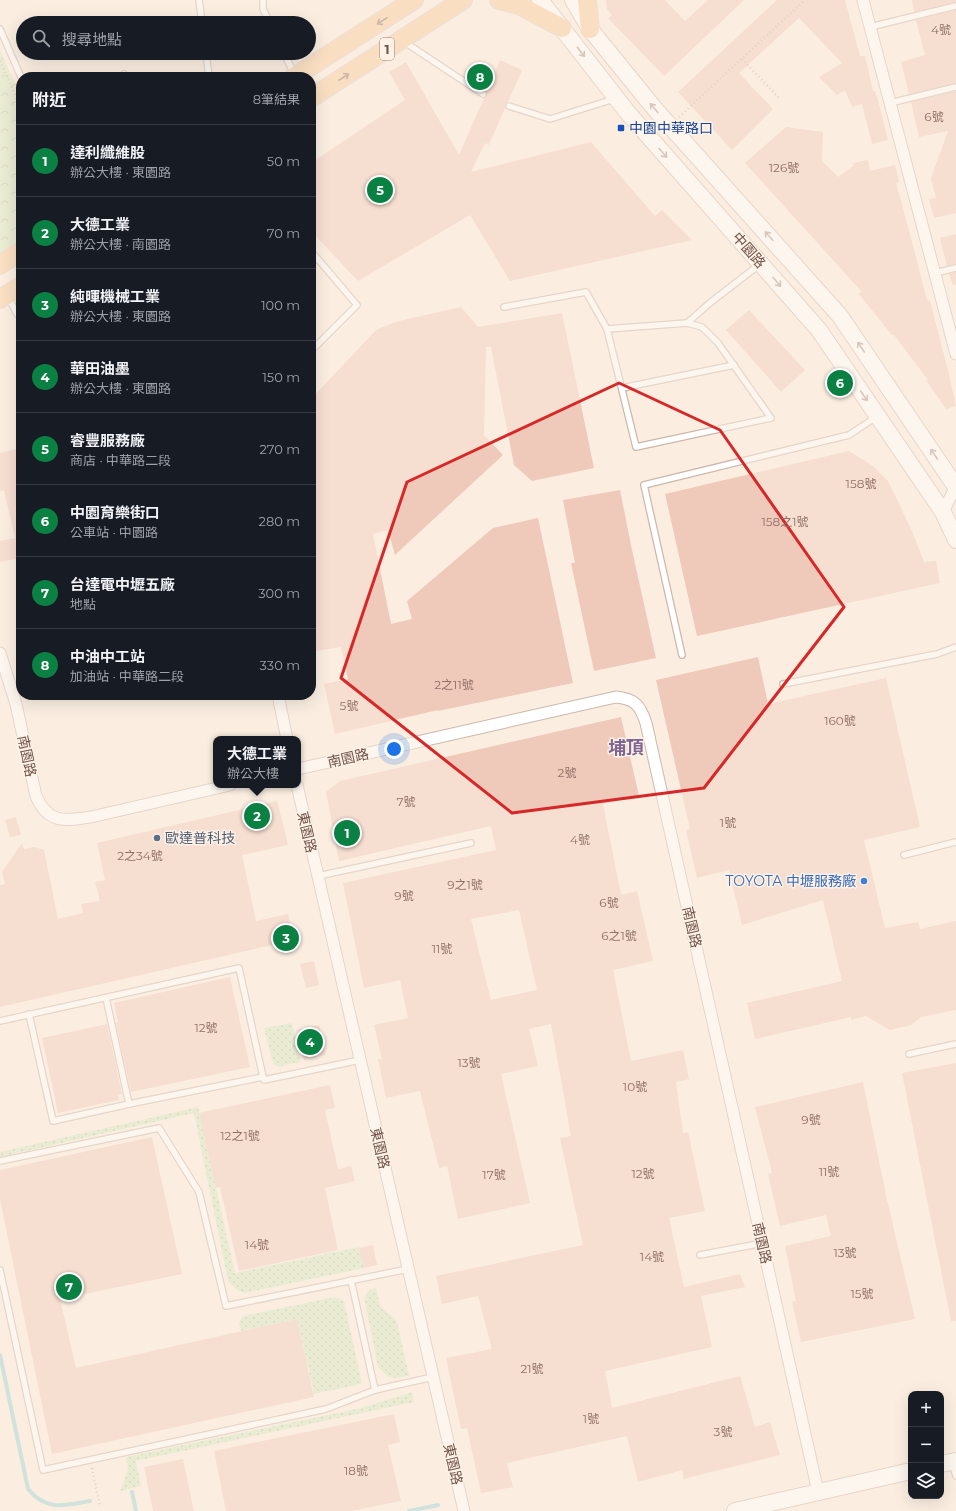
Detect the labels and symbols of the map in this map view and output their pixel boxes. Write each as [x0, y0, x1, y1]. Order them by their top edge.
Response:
one-way arrow [376, 17, 387, 25]
house number: 4號 [931, 22, 951, 37]
road number: 1 [380, 38, 394, 60]
one-way arrow [577, 47, 586, 58]
pin: 8 [467, 62, 493, 92]
one-way arrow [338, 73, 349, 81]
one-way arrow [650, 103, 659, 113]
house number: 6號 [924, 109, 944, 124]
place label: 中園中華路口 [629, 119, 713, 137]
marker: 中園中華路口 [616, 123, 626, 133]
one-way arrow [659, 148, 668, 158]
house number: 126號 [769, 160, 799, 175]
pin: 5 [367, 175, 393, 205]
street label: 中園路 [728, 228, 770, 272]
one-way arrow [764, 231, 773, 242]
one-way arrow [773, 277, 782, 287]
one-way arrow [857, 342, 865, 353]
pin: 6 [827, 368, 853, 398]
one-way arrow [860, 391, 868, 402]
one-way arrow [930, 449, 938, 460]
house number: 158號 [846, 476, 876, 491]
house number: 158之1號 [761, 514, 809, 529]
house number: 2之11號 [434, 677, 474, 692]
house number: 5號 [340, 698, 358, 713]
house number: 160號 [824, 713, 856, 728]
street label: 南園路 [14, 734, 40, 778]
district label: 埔頂 [608, 737, 644, 759]
your location [384, 739, 404, 759]
street label: 南園路 [326, 745, 370, 771]
house number: 2號 [558, 765, 576, 780]
house number: 7號 [396, 794, 416, 809]
pin: 2 [244, 801, 270, 831]
street label: 東園路 [294, 810, 320, 854]
house number: 1號 [720, 815, 736, 830]
pin: 1 [334, 818, 360, 848]
place label: 歐達普科技 [165, 829, 235, 847]
house number: 4號 [570, 832, 590, 847]
marker: 歐達普科技 [152, 833, 162, 843]
house number: 2之34號 [117, 848, 163, 863]
place label: TOYOTA 中壢服務廠 [725, 872, 856, 890]
marker: TOYOTA 中壢服務廠 [859, 876, 869, 886]
house number: 9之1號 [447, 877, 483, 892]
house number: 9號 [394, 888, 414, 903]
house number: 6號 [599, 895, 619, 910]
street label: 南園路 [679, 905, 705, 949]
pin: 3 [273, 923, 299, 953]
house number: 6之1號 [601, 928, 637, 943]
house number: 11號 [432, 941, 452, 956]
house number: 12號 [194, 1020, 218, 1035]
pin: 4 [297, 1027, 323, 1057]
house number: 13號 [457, 1055, 481, 1070]
house number: 10號 [623, 1079, 647, 1094]
house number: 9號 [801, 1112, 821, 1127]
street label: 東園路 [367, 1126, 393, 1170]
house number: 12之1號 [220, 1128, 260, 1143]
house number: 11號 [819, 1164, 839, 1179]
house number: 12號 [631, 1166, 655, 1181]
house number: 17號 [482, 1167, 506, 1182]
street label: 南園路 [749, 1221, 775, 1265]
house number: 14號 [245, 1237, 269, 1252]
house number: 13號 [833, 1245, 857, 1260]
house number: 14號 [640, 1249, 664, 1264]
pin: 7 [56, 1272, 82, 1302]
house number: 15號 [850, 1286, 874, 1301]
house number: 21號 [520, 1361, 544, 1376]
house number: 1號 [583, 1411, 599, 1426]
house number: 3號 [714, 1424, 732, 1439]
street label: 東園路 [440, 1442, 466, 1486]
house number: 18號 [344, 1463, 368, 1478]

